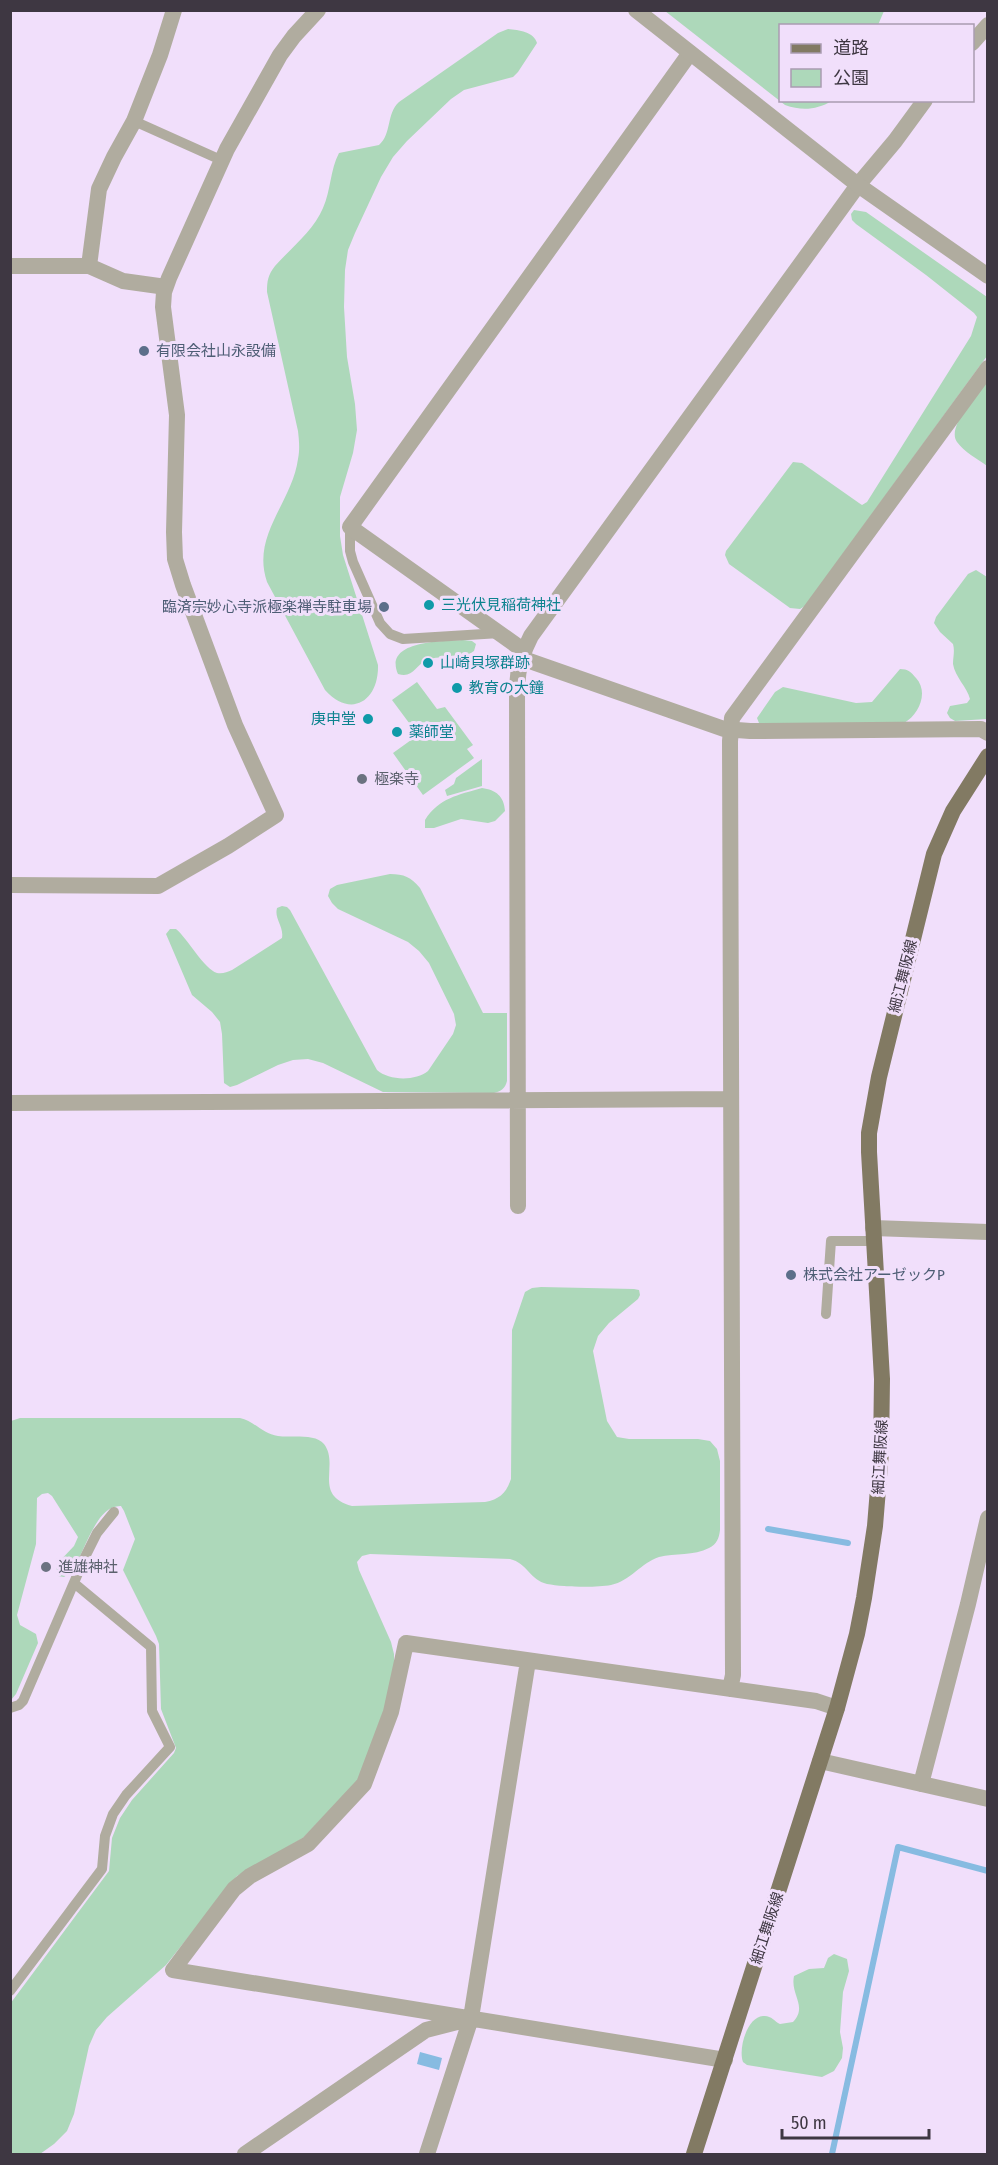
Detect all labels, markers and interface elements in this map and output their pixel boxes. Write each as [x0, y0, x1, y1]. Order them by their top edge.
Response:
legend [779, 24, 974, 102]
text: 道路 [833, 37, 869, 59]
text: 公園 [833, 67, 869, 89]
place label: 有限会社山永設備 [156, 342, 276, 360]
marker: 有限会社山永設備 [137, 344, 151, 358]
place label: 三光伏見稲荷神社 [441, 596, 561, 614]
place label: 臨済宗妙心寺派極楽禅寺駐車場 [162, 598, 372, 616]
marker: 三光伏見稲荷神社 [422, 598, 436, 612]
marker: 臨済宗妙心寺派極楽禅寺駐車場 [377, 600, 391, 614]
place label: 山崎貝塚群跡 [440, 654, 530, 672]
marker: 山崎貝塚群跡 [421, 656, 435, 670]
place label: 教育の大鐘 [469, 679, 544, 697]
marker: 教育の大鐘 [450, 681, 464, 695]
place label: 庚申堂 [311, 710, 356, 728]
marker: 庚申堂 [361, 712, 375, 726]
place label: 薬師堂 [409, 723, 454, 741]
marker: 薬師堂 [390, 725, 404, 739]
place label: 極楽寺 [374, 770, 419, 788]
marker: 極楽寺 [355, 772, 369, 786]
street label: 細江舞阪線 [885, 937, 921, 1015]
place label: 株式会社アーゼックP [803, 1266, 945, 1284]
marker: 株式会社アーゼックP [784, 1268, 798, 1282]
street label: 細江舞阪線 [869, 1419, 891, 1495]
place label: 進雄神社 [58, 1558, 118, 1576]
marker: 進雄神社 [39, 1560, 53, 1574]
street label: 細江舞阪線 [747, 1890, 787, 1966]
scale bar [782, 2102, 929, 2140]
text: 50 m [791, 2112, 827, 2134]

